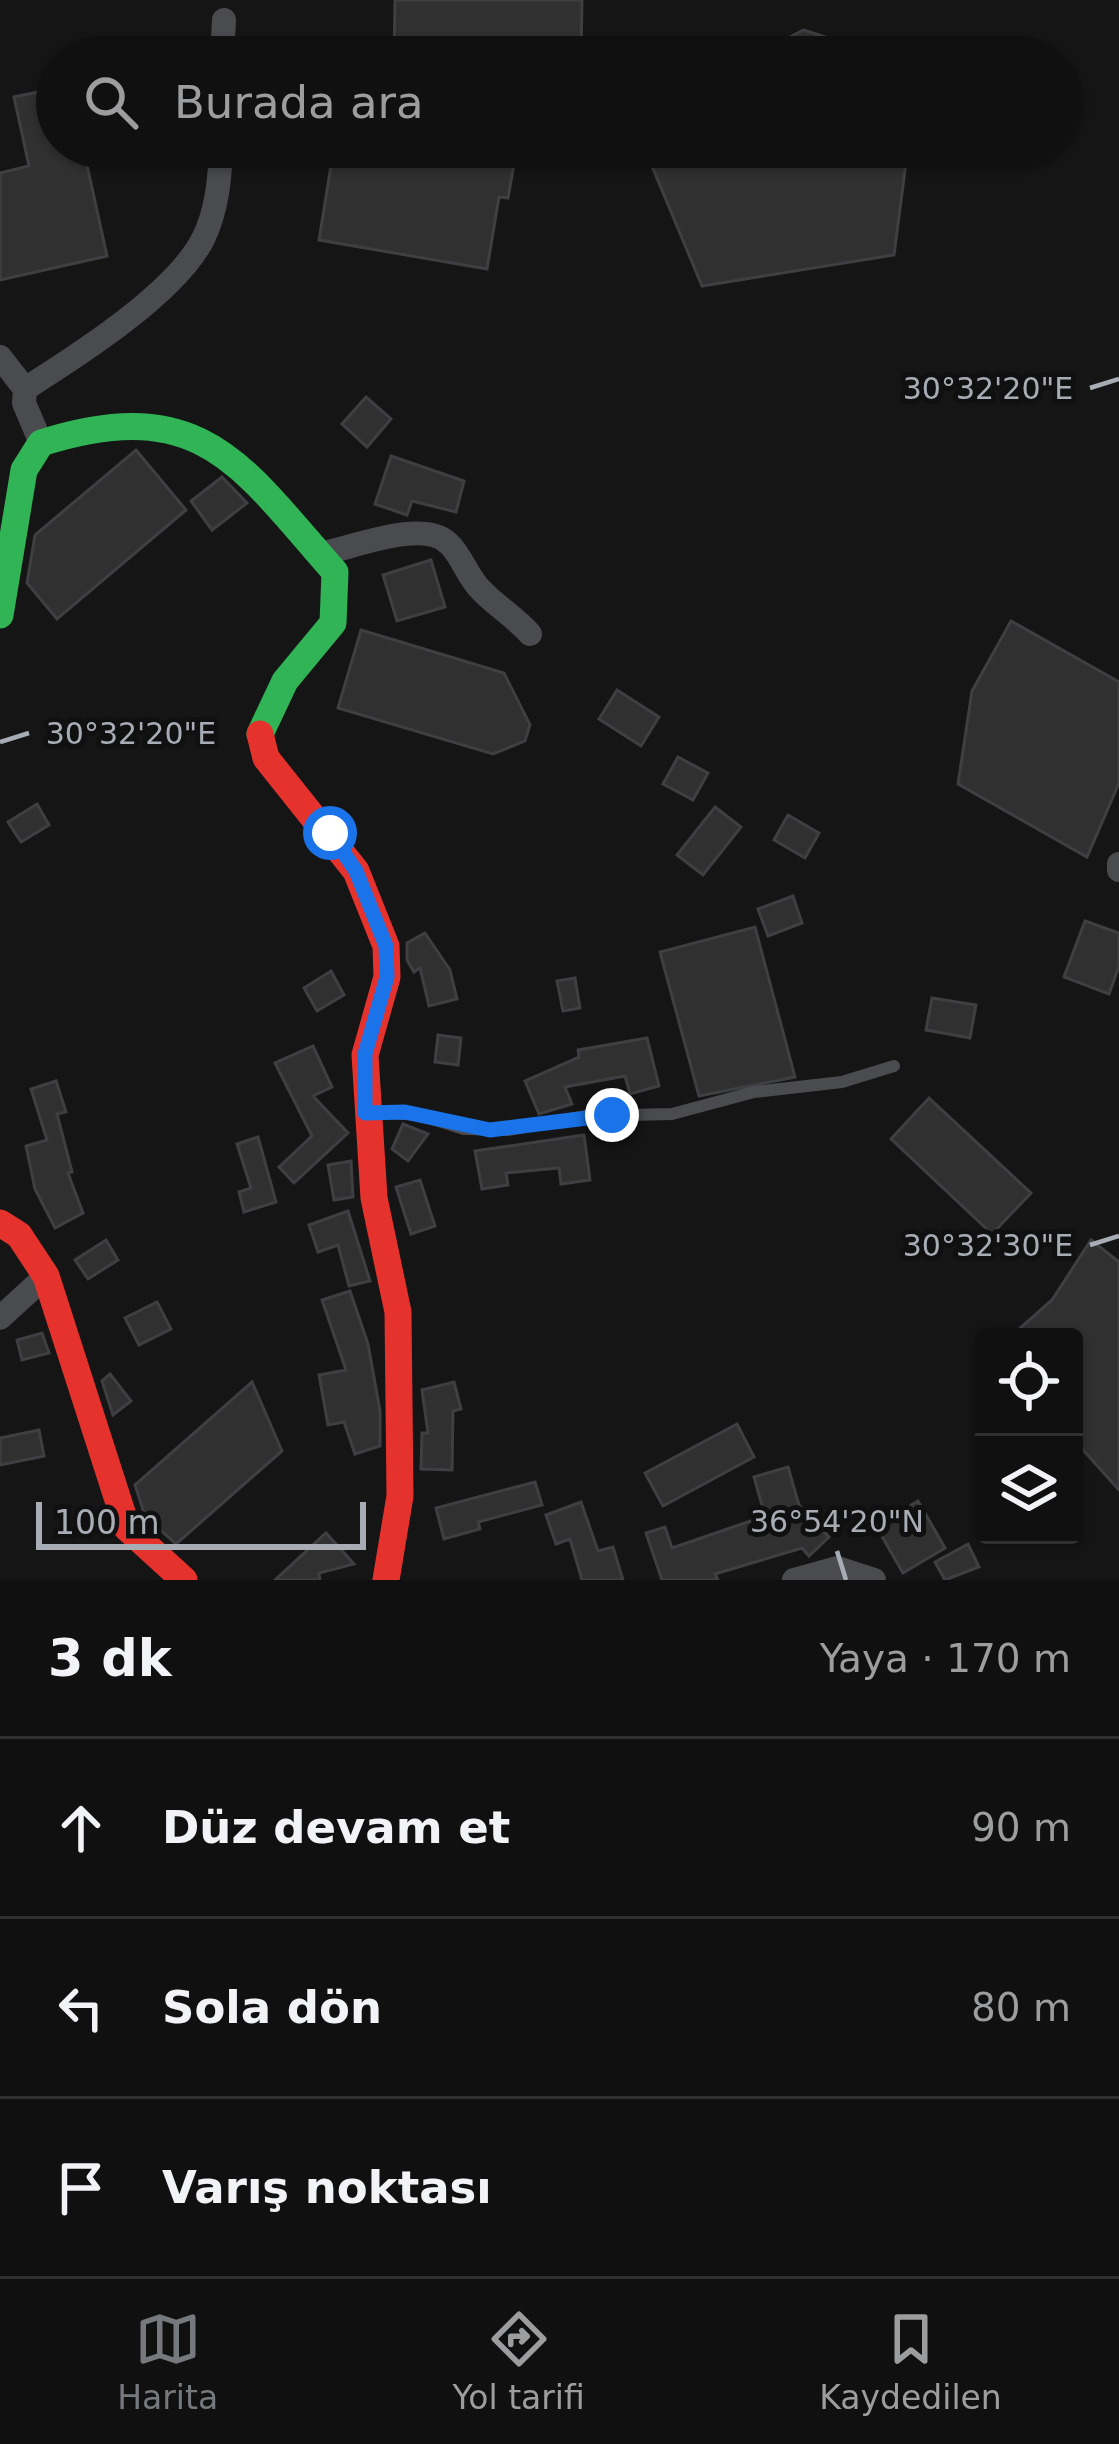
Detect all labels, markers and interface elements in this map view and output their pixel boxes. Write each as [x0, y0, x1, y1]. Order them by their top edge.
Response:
search box [36, 36, 1083, 168]
icon: search [78, 69, 144, 135]
text: Burada ara [174, 76, 424, 129]
text: 30°32'20"E [903, 371, 1073, 406]
text: 30°32'20"E [46, 716, 216, 751]
route start [303, 806, 357, 860]
route end [585, 1088, 639, 1142]
text: 30°32'30"E [903, 1228, 1073, 1263]
map controls [975, 1328, 1083, 1544]
button: locate [975, 1328, 1083, 1436]
button: layers [975, 1436, 1083, 1544]
scale bar [36, 1496, 366, 1549]
text: 100 m [54, 1503, 160, 1542]
text: 36°54'20"N [750, 1504, 924, 1539]
text: 3 dk [48, 1629, 172, 1688]
text: Yaya · 170 m [820, 1636, 1071, 1681]
icon: ahead [48, 1795, 114, 1861]
text: Düz devam et [162, 1801, 510, 1854]
text: 90 m [971, 1805, 1071, 1850]
icon: left [48, 1975, 114, 2041]
text: Sola dön [162, 1981, 382, 2034]
text: 80 m [971, 1985, 1071, 2030]
icon: arrive [48, 2155, 114, 2221]
text: Varış noktası [162, 2161, 492, 2214]
tab: Harita [117, 2306, 218, 2417]
tab: Yol tarifi [453, 2306, 585, 2417]
tab: Kaydedilen [819, 2306, 1002, 2417]

